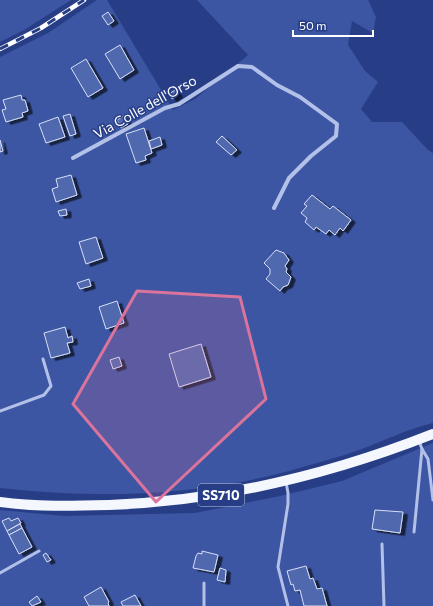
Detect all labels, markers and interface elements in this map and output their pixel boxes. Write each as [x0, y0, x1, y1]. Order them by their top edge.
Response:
scale bar [293, 12, 373, 38]
text: 50 m [299, 18, 327, 32]
street label: Via Colle dell'Orso [90, 71, 199, 142]
road number: SS710 [198, 484, 244, 506]

